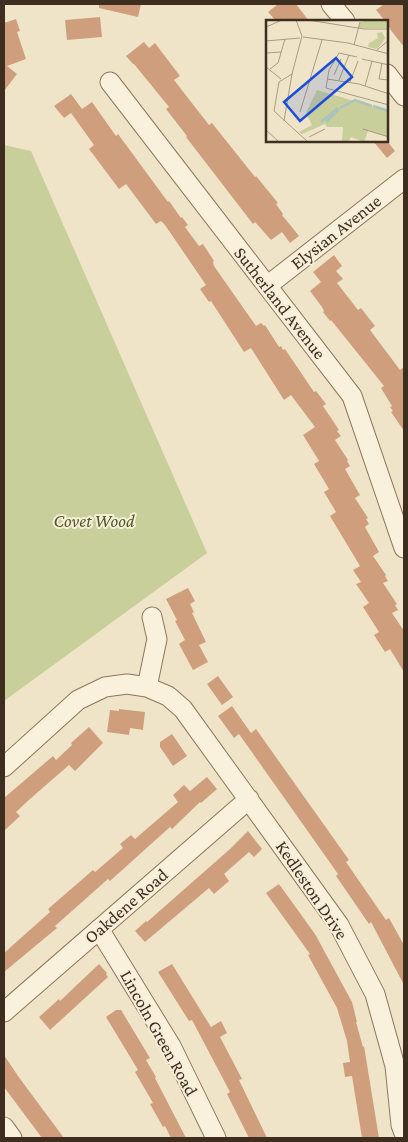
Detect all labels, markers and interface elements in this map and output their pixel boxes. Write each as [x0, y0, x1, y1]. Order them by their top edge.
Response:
inset map [266, 20, 388, 142]
street label: Elysian Avenue [287, 191, 385, 273]
street label: Sutherland Avenue [230, 243, 330, 363]
park label: Covet Wood [54, 511, 135, 531]
street label: Kedleston Drive [272, 837, 352, 943]
street label: Oakdene Road [80, 864, 172, 948]
street label: Lincoln Green Road [116, 967, 202, 1100]

